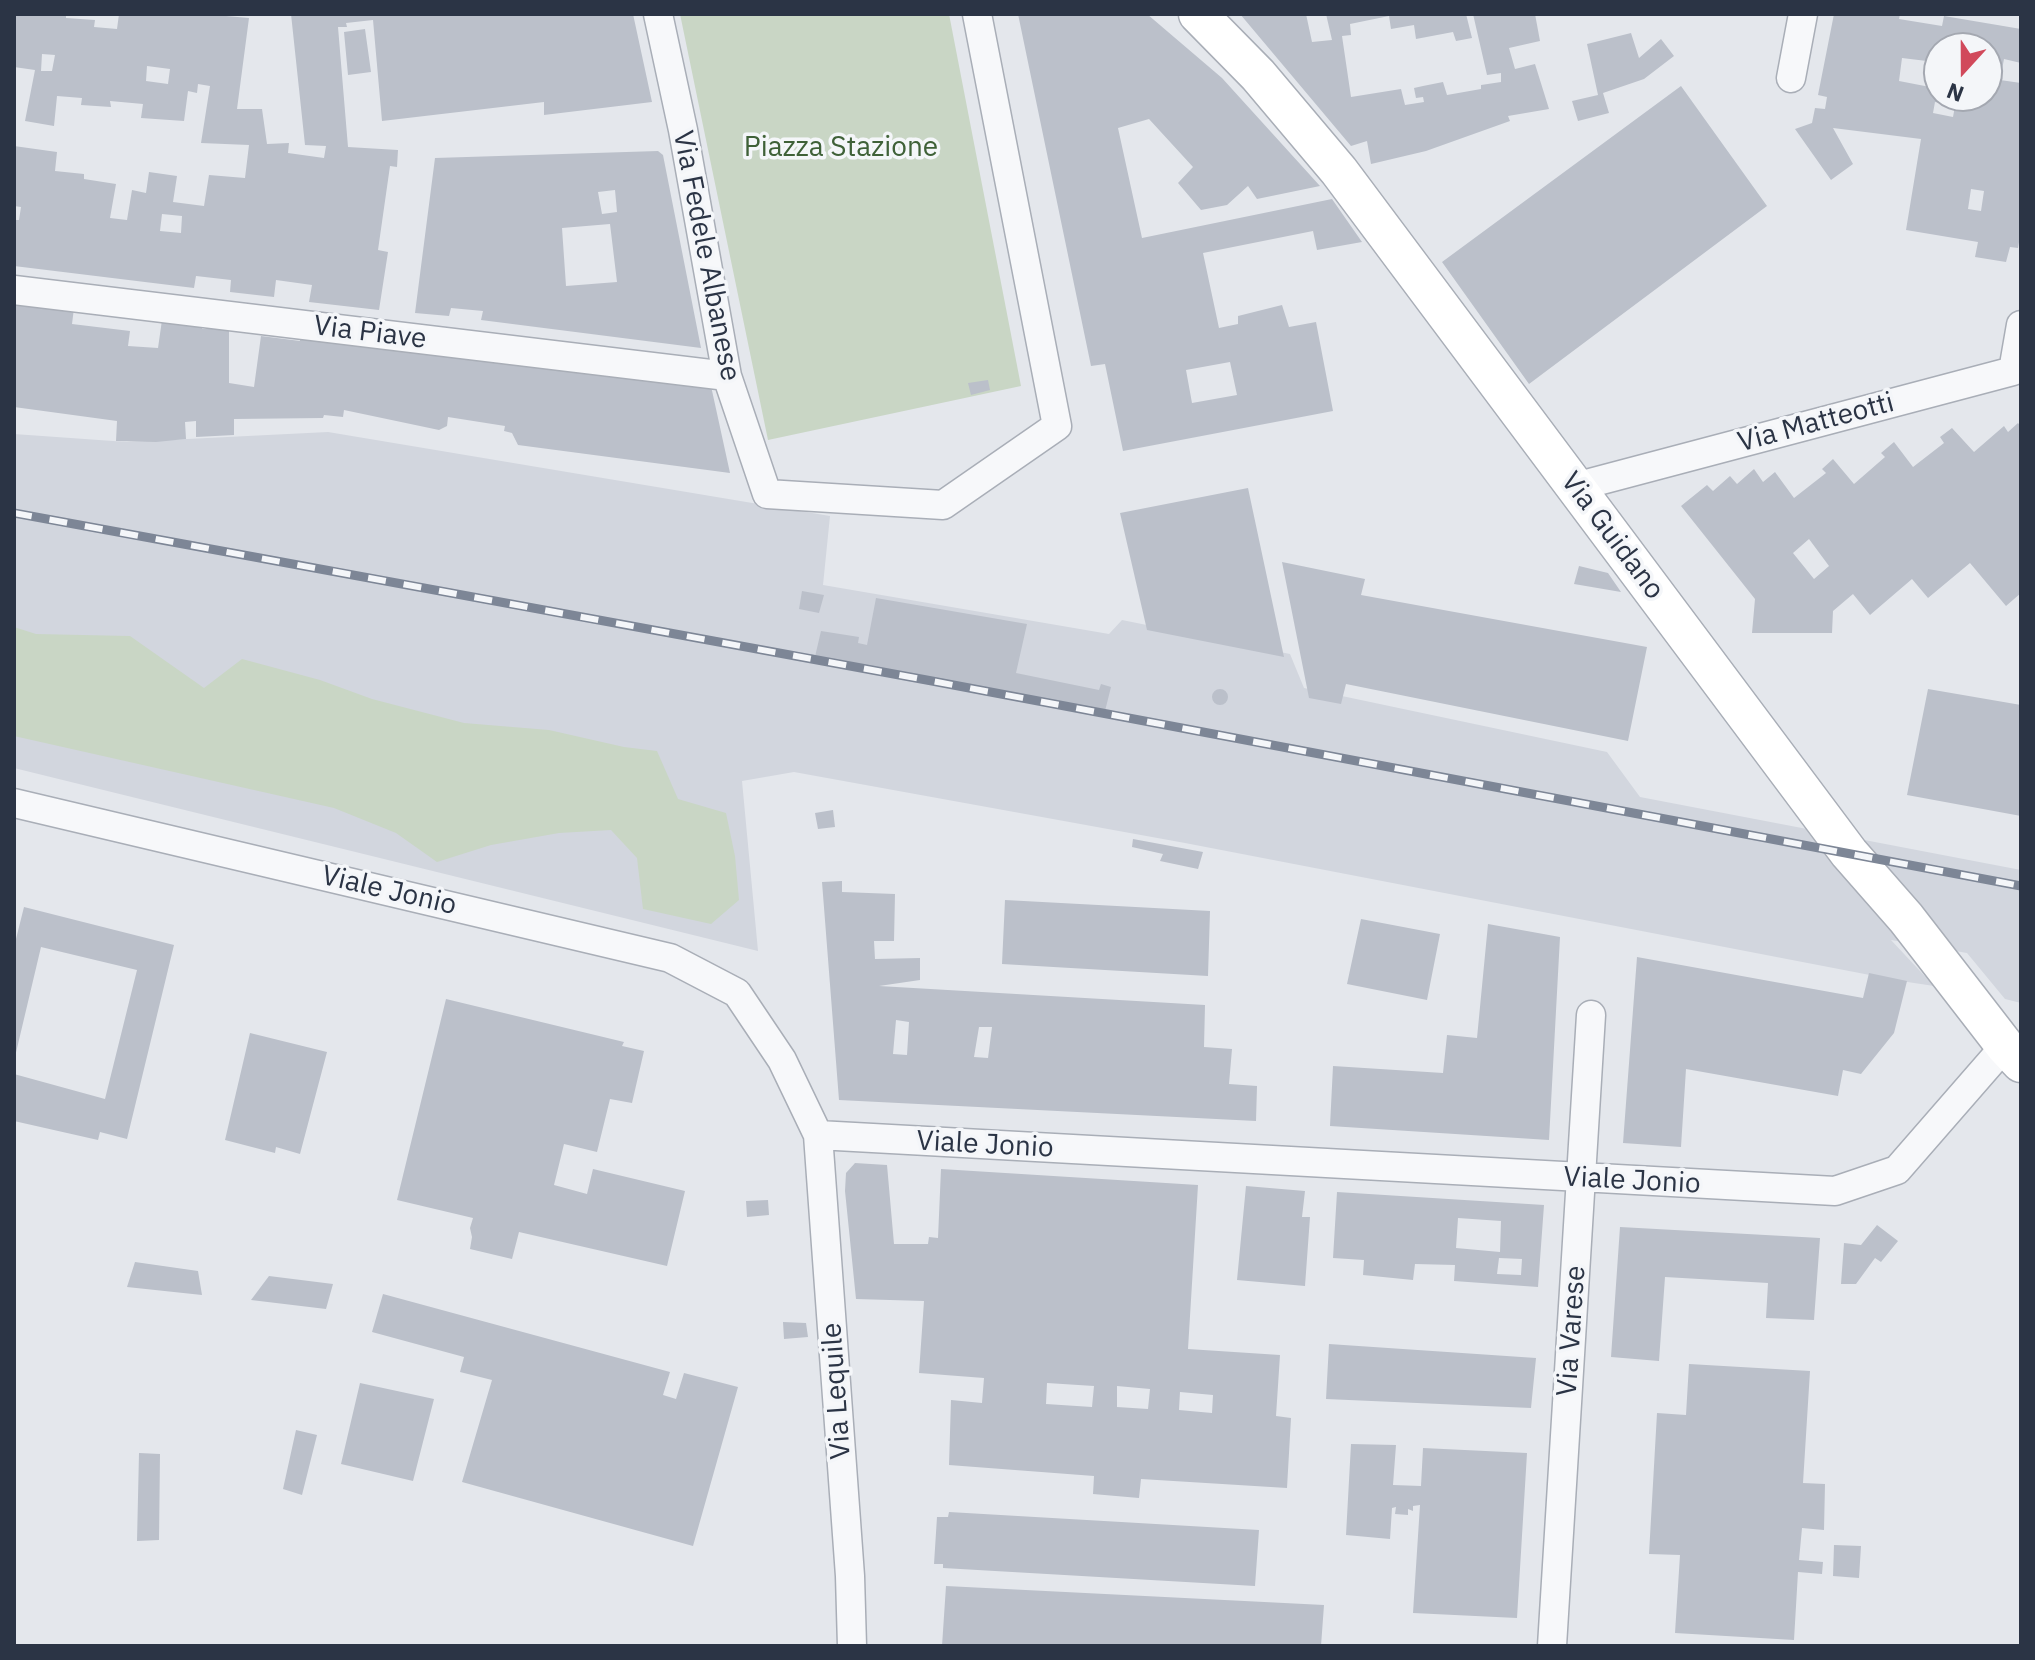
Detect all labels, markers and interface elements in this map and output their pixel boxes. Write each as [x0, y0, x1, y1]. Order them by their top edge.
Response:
north arrow [1923, 32, 2003, 112]
text: N [1942, 77, 1968, 109]
street label: Via Fedele Albanese [665, 128, 747, 384]
park label: Piazza Stazione [744, 131, 938, 165]
street label: Via Piave [312, 309, 428, 357]
street label: Via Matteotti [1734, 386, 1898, 460]
street label: Via Guidano [1553, 466, 1671, 606]
street label: Viale Jonio [318, 859, 460, 923]
street label: Viale Jonio [916, 1125, 1054, 1165]
street label: Viale Jonio [1563, 1161, 1701, 1201]
street label: Via Varese [1551, 1264, 1593, 1398]
street label: Via Lequile [815, 1322, 859, 1460]

